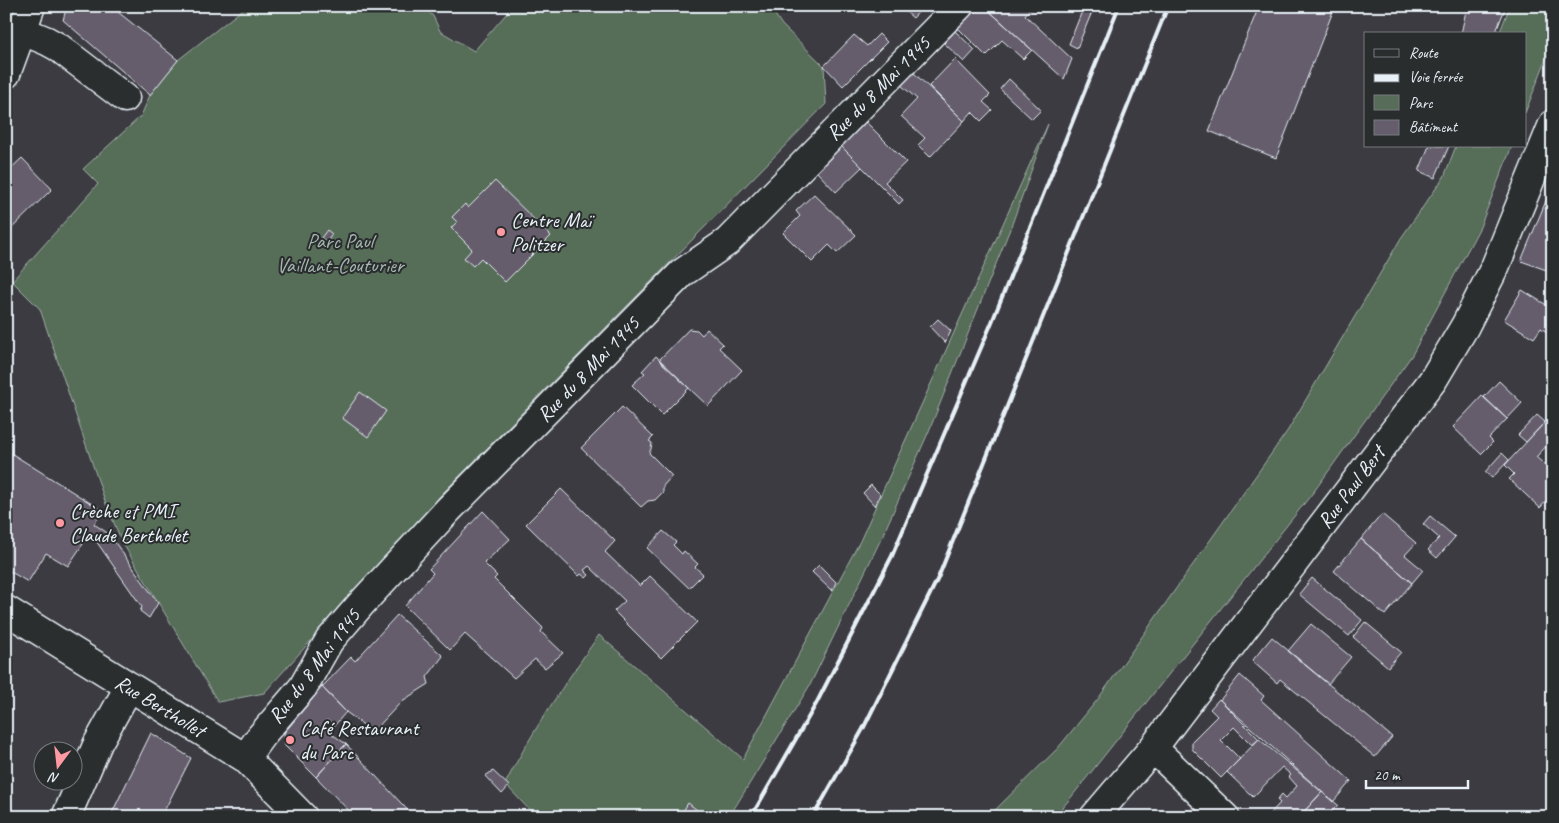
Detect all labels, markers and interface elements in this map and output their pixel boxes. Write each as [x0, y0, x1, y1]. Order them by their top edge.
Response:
street label: Rue du 8 Mai 1945 [820, 29, 937, 146]
legend [1364, 32, 1526, 148]
text: Route [1409, 44, 1439, 63]
text: Voie ferrée [1409, 68, 1463, 87]
text: Parc [1409, 94, 1433, 113]
text: Bâtiment [1409, 118, 1459, 137]
place label: Centre Maï Politzer [511, 207, 595, 257]
marker: Centre Maï Politzer [495, 226, 507, 238]
park label: Parc Paul Vaillant-Couturier [277, 228, 405, 278]
street label: Rue du 8 Mai 1945 [531, 310, 646, 427]
street label: Rue Paul Bert [1312, 438, 1392, 533]
place label: Crèche et PMI Claude Bertholet [70, 498, 189, 548]
marker: Crèche et PMI Claude Bertholet [54, 517, 66, 529]
street label: Rue du 8 Mai 1945 [262, 602, 367, 729]
street label: Rue Berthollet [110, 669, 212, 745]
place label: Café Restaurant du Parc [300, 715, 420, 765]
marker: Café Restaurant du Parc [284, 734, 296, 746]
north arrow [32, 740, 82, 790]
scale bar [1366, 758, 1469, 790]
text: 20 m [1374, 766, 1401, 785]
text: N [46, 768, 61, 787]

